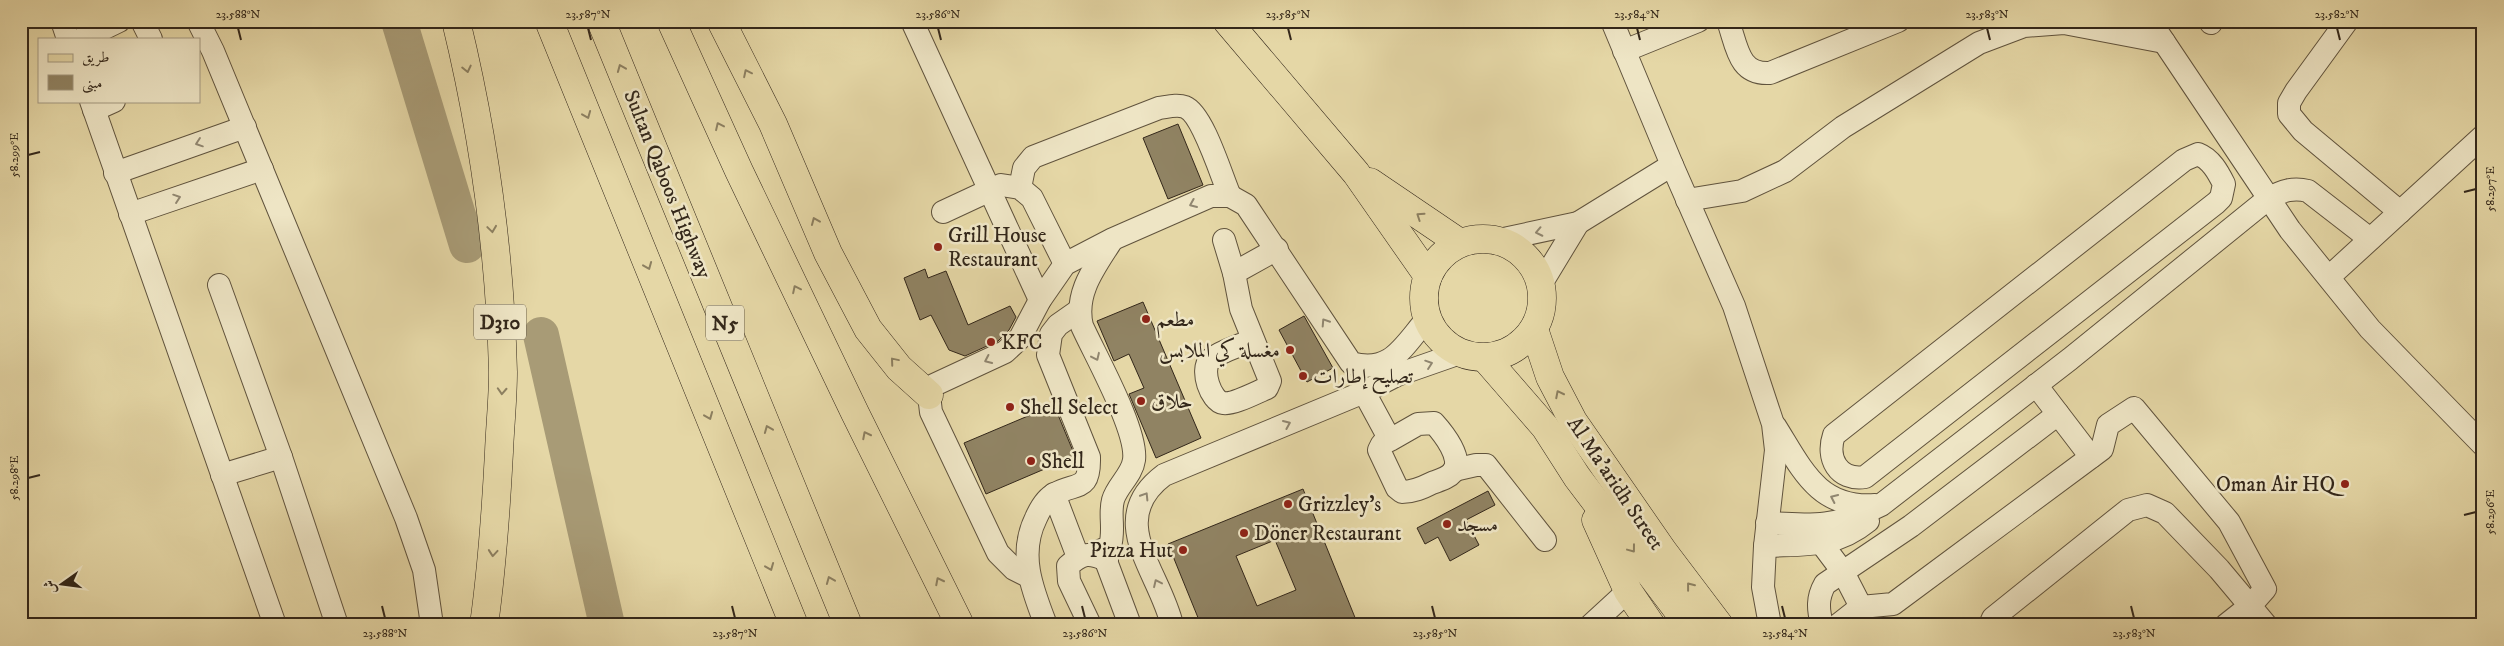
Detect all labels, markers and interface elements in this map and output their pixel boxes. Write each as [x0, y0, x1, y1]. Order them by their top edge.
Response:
text: 23.588°N [216, 7, 261, 22]
text: 23.587°N [565, 7, 611, 22]
text: 23.586°N [916, 7, 961, 22]
text: 23.585°N [1266, 7, 1310, 22]
text: 23.584°N [1614, 7, 1660, 22]
text: 23.583°N [1965, 7, 2009, 22]
text: 23.582°N [2315, 7, 2359, 22]
legend [38, 38, 200, 102]
text: طريق [82, 48, 109, 67]
one-way arrow [461, 64, 472, 73]
one-way arrow [616, 64, 627, 73]
one-way arrow [743, 69, 753, 78]
text: مبنى [82, 74, 102, 94]
street label: Sultan Qaboos Highway [617, 86, 717, 283]
one-way arrow [581, 110, 591, 119]
one-way arrow [715, 122, 725, 131]
text: 58.299°E [7, 132, 22, 177]
one-way arrow [195, 138, 204, 148]
text: 58.297°E [2483, 166, 2498, 212]
one-way arrow [172, 194, 180, 204]
one-way arrow [1189, 197, 1198, 208]
one-way arrow [1416, 212, 1425, 222]
one-way arrow [810, 217, 821, 226]
place label: Grill House Restaurant [948, 223, 1047, 273]
one-way arrow [486, 225, 497, 233]
one-way arrow [1534, 226, 1543, 236]
marker: Grill House Restaurant [932, 241, 944, 253]
one-way arrow [642, 261, 652, 270]
one-way arrow [792, 285, 802, 294]
road number: D310 [474, 304, 526, 340]
road number: N5 [706, 306, 744, 340]
place label: مطعم [1156, 307, 1194, 339]
marker: مطعم [1140, 313, 1152, 325]
one-way arrow [1322, 318, 1331, 327]
place label: KFC [1001, 330, 1043, 356]
marker: KFC [985, 336, 997, 348]
place label: مغسلة كي الملابس [1159, 337, 1280, 367]
marker: مغسلة كي الملابس [1284, 344, 1296, 356]
one-way arrow [1090, 352, 1100, 361]
one-way arrow [984, 354, 993, 364]
one-way arrow [891, 358, 900, 367]
one-way arrow [1424, 360, 1433, 370]
place label: تصليح إطارات [1313, 364, 1414, 395]
marker: تصليح إطارات [1297, 370, 1309, 382]
one-way arrow [497, 388, 507, 395]
place label: حلاق [1151, 389, 1193, 415]
one-way arrow [1555, 390, 1565, 399]
place label: Shell Select [1020, 395, 1118, 421]
marker: حلاق [1135, 395, 1147, 407]
marker: Shell Select [1004, 401, 1016, 413]
one-way arrow [703, 411, 714, 420]
street label: Al Ma'aridh Street [1561, 412, 1669, 555]
one-way arrow [1282, 419, 1291, 430]
one-way arrow [764, 425, 775, 434]
one-way arrow [862, 431, 872, 440]
place label: Shell [1041, 449, 1085, 475]
text: 58.298°E [7, 455, 22, 501]
marker: Shell [1025, 455, 1037, 467]
place label: Oman Air HQ [2216, 472, 2344, 498]
marker: Oman Air HQ [2339, 478, 2351, 490]
text: 58.296°E [2483, 489, 2498, 535]
one-way arrow [1138, 492, 1148, 501]
place label: Grizzley's [1298, 492, 1381, 518]
one-way arrow [1830, 494, 1839, 505]
marker: Grizzley's [1282, 498, 1294, 510]
place label: مسجد [1457, 512, 1498, 538]
marker: مسجد [1441, 518, 1453, 530]
place label: Döner Restaurant [1254, 521, 1402, 547]
marker: Döner Restaurant [1238, 527, 1250, 539]
place label: Pizza Hut [1090, 538, 1173, 564]
one-way arrow [1626, 543, 1634, 552]
marker: Pizza Hut [1177, 544, 1189, 556]
one-way arrow [487, 550, 498, 558]
north arrow [38, 558, 88, 608]
one-way arrow [764, 562, 775, 571]
one-way arrow [825, 576, 836, 585]
one-way arrow [935, 577, 945, 586]
text: ش [40, 578, 61, 596]
one-way arrow [1152, 579, 1163, 588]
one-way arrow [1687, 583, 1695, 592]
text: 23.588°N [363, 626, 408, 641]
text: 23.587°N [712, 626, 758, 641]
text: 23.586°N [1063, 626, 1108, 641]
text: 23.585°N [1413, 626, 1457, 641]
text: 23.584°N [1762, 626, 1808, 641]
text: 23.583°N [2112, 626, 2156, 641]

